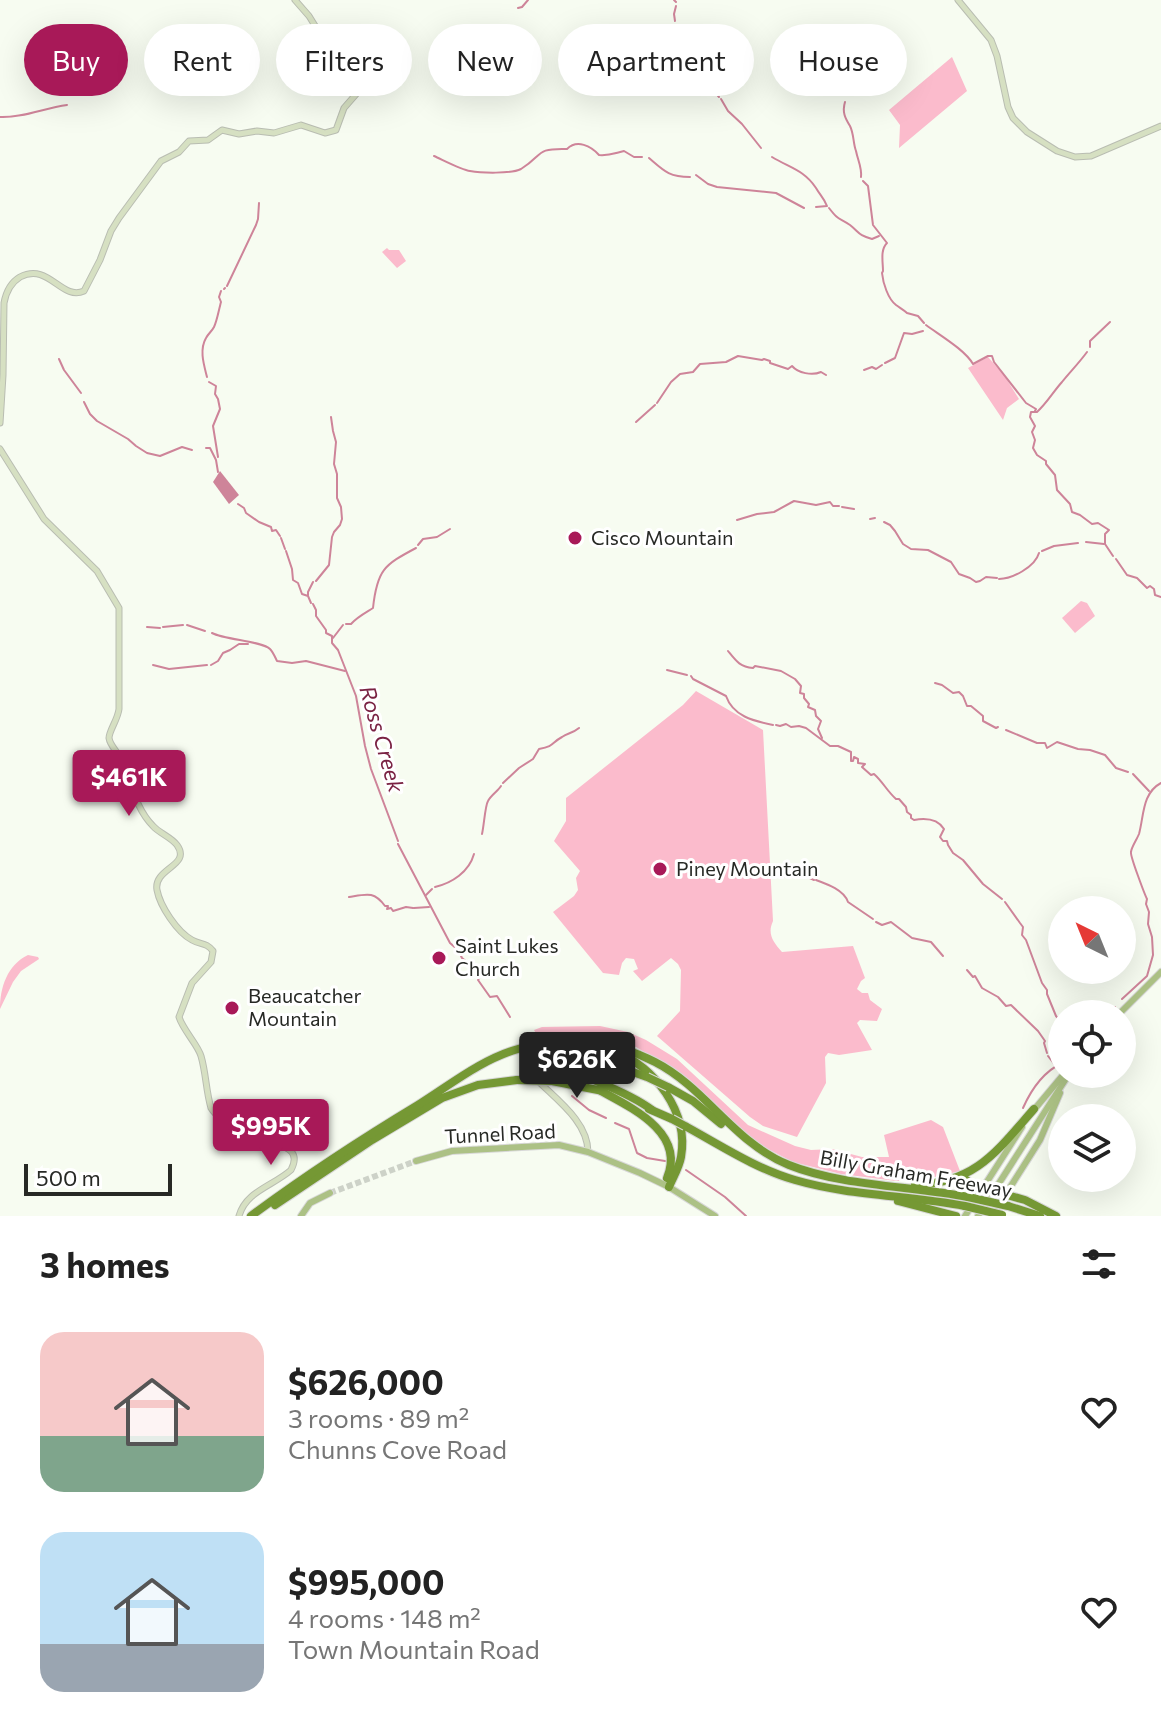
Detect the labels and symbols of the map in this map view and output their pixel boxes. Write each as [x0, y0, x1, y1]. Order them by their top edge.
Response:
place label: Cisco Mountain [591, 525, 734, 549]
marker: Cisco Mountain [566, 529, 584, 547]
water label: Ross Creek [354, 682, 411, 796]
pin: $461K [73, 750, 185, 818]
place label: Piney Mountain [676, 856, 819, 880]
marker: Piney Mountain [651, 860, 669, 878]
north arrow [1048, 896, 1136, 984]
place label: Saint Lukes Church [455, 933, 558, 980]
marker: Saint Lukes Church [430, 949, 448, 967]
place label: Beaucatcher Mountain [248, 983, 361, 1030]
marker: Beaucatcher Mountain [223, 999, 241, 1017]
pin: $626K [521, 1032, 633, 1100]
pin: $995K [215, 1099, 327, 1167]
street label: Tunnel Road [444, 1118, 556, 1148]
street label: Billy Graham Freeway [818, 1144, 1014, 1202]
scale bar [24, 1160, 172, 1196]

